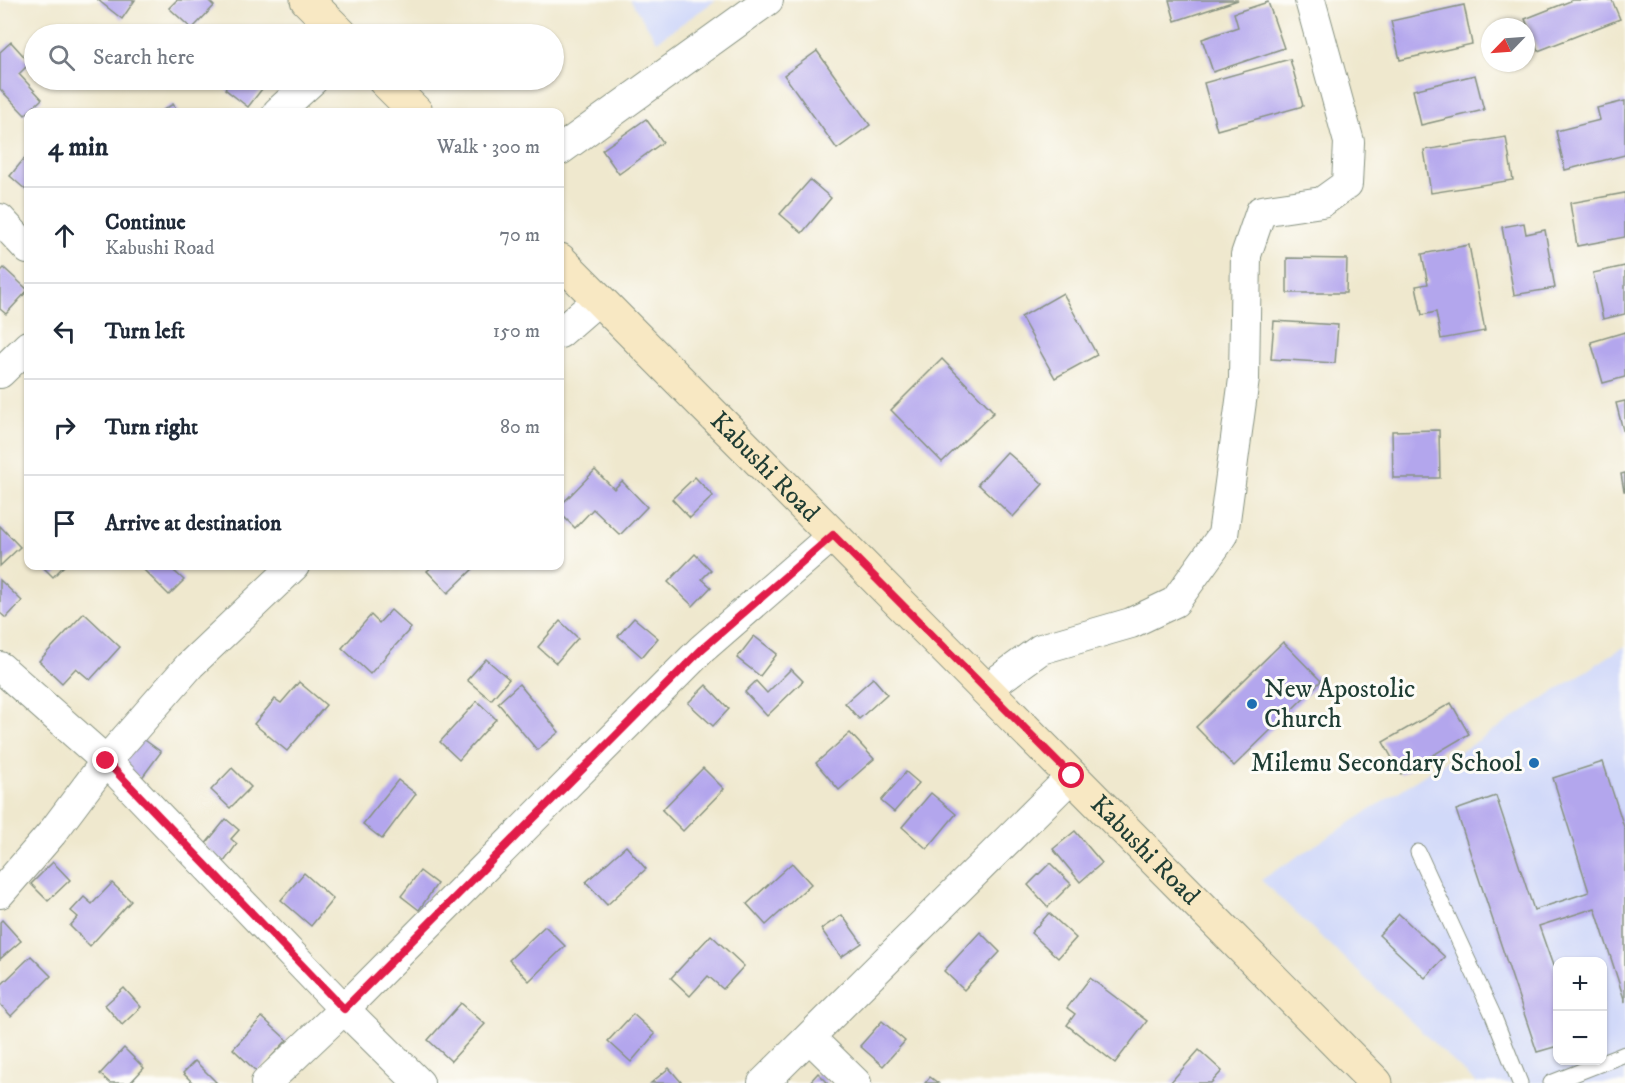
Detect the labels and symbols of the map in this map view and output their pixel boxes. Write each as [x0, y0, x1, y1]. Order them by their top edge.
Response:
north arrow [1481, 18, 1535, 72]
street label: Kabushi Road [703, 404, 827, 529]
place label: New Apostolic Church [1264, 673, 1415, 736]
marker: New Apostolic Church [1245, 697, 1259, 711]
route end [92, 747, 118, 773]
place label: Milemu Secondary School [1251, 747, 1522, 780]
marker: Milemu Secondary School [1527, 756, 1541, 770]
route start [1058, 762, 1084, 788]
street label: Kabushi Road [1083, 788, 1207, 912]

